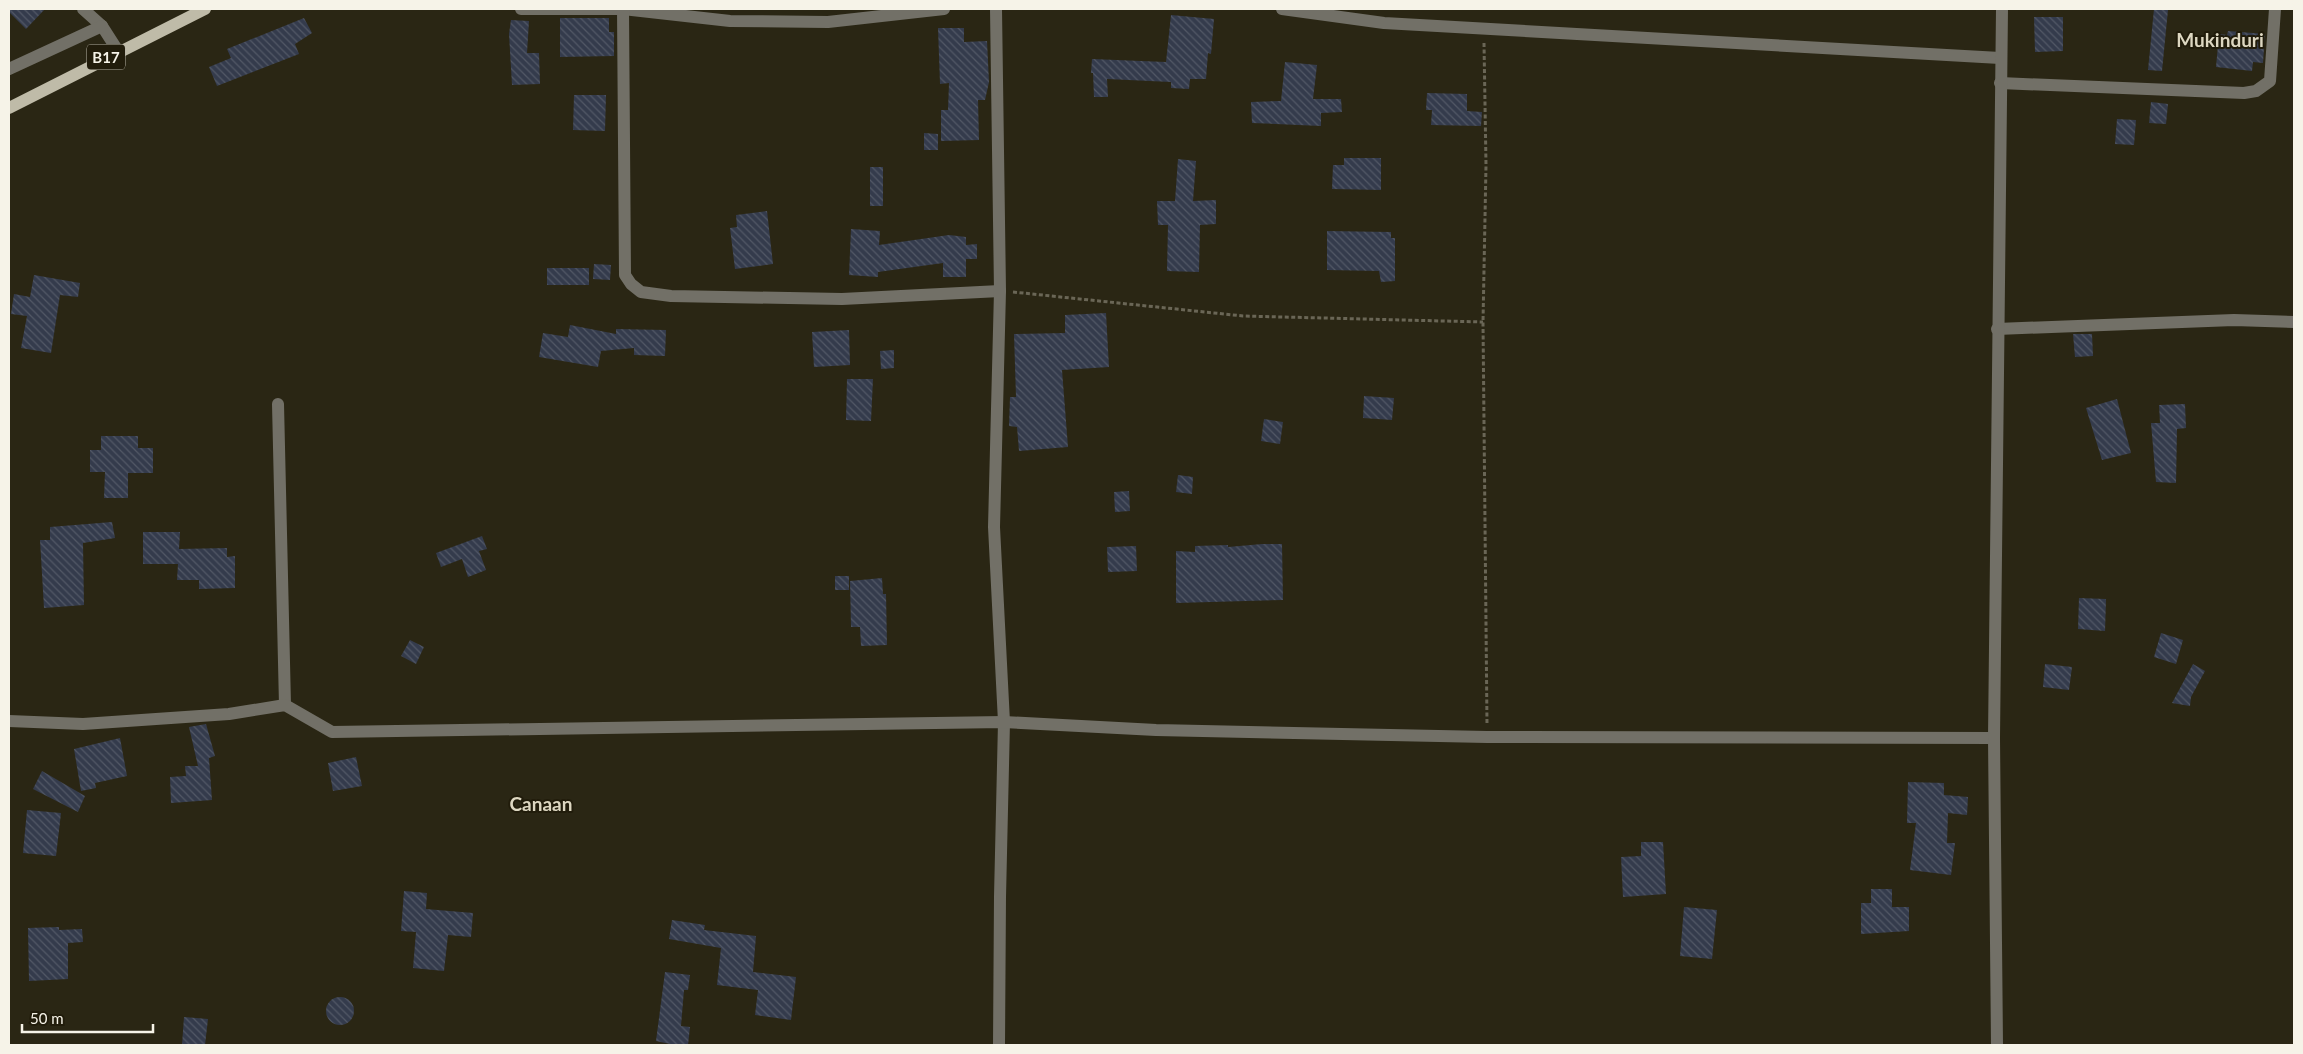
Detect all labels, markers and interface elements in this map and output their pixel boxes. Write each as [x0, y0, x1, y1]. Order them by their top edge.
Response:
district label: Mukinduri [2176, 28, 2264, 51]
road number: B17 [87, 44, 125, 70]
district label: Canaan [510, 792, 572, 815]
scale bar [22, 1002, 154, 1034]
text: 50 m [30, 1009, 64, 1027]

